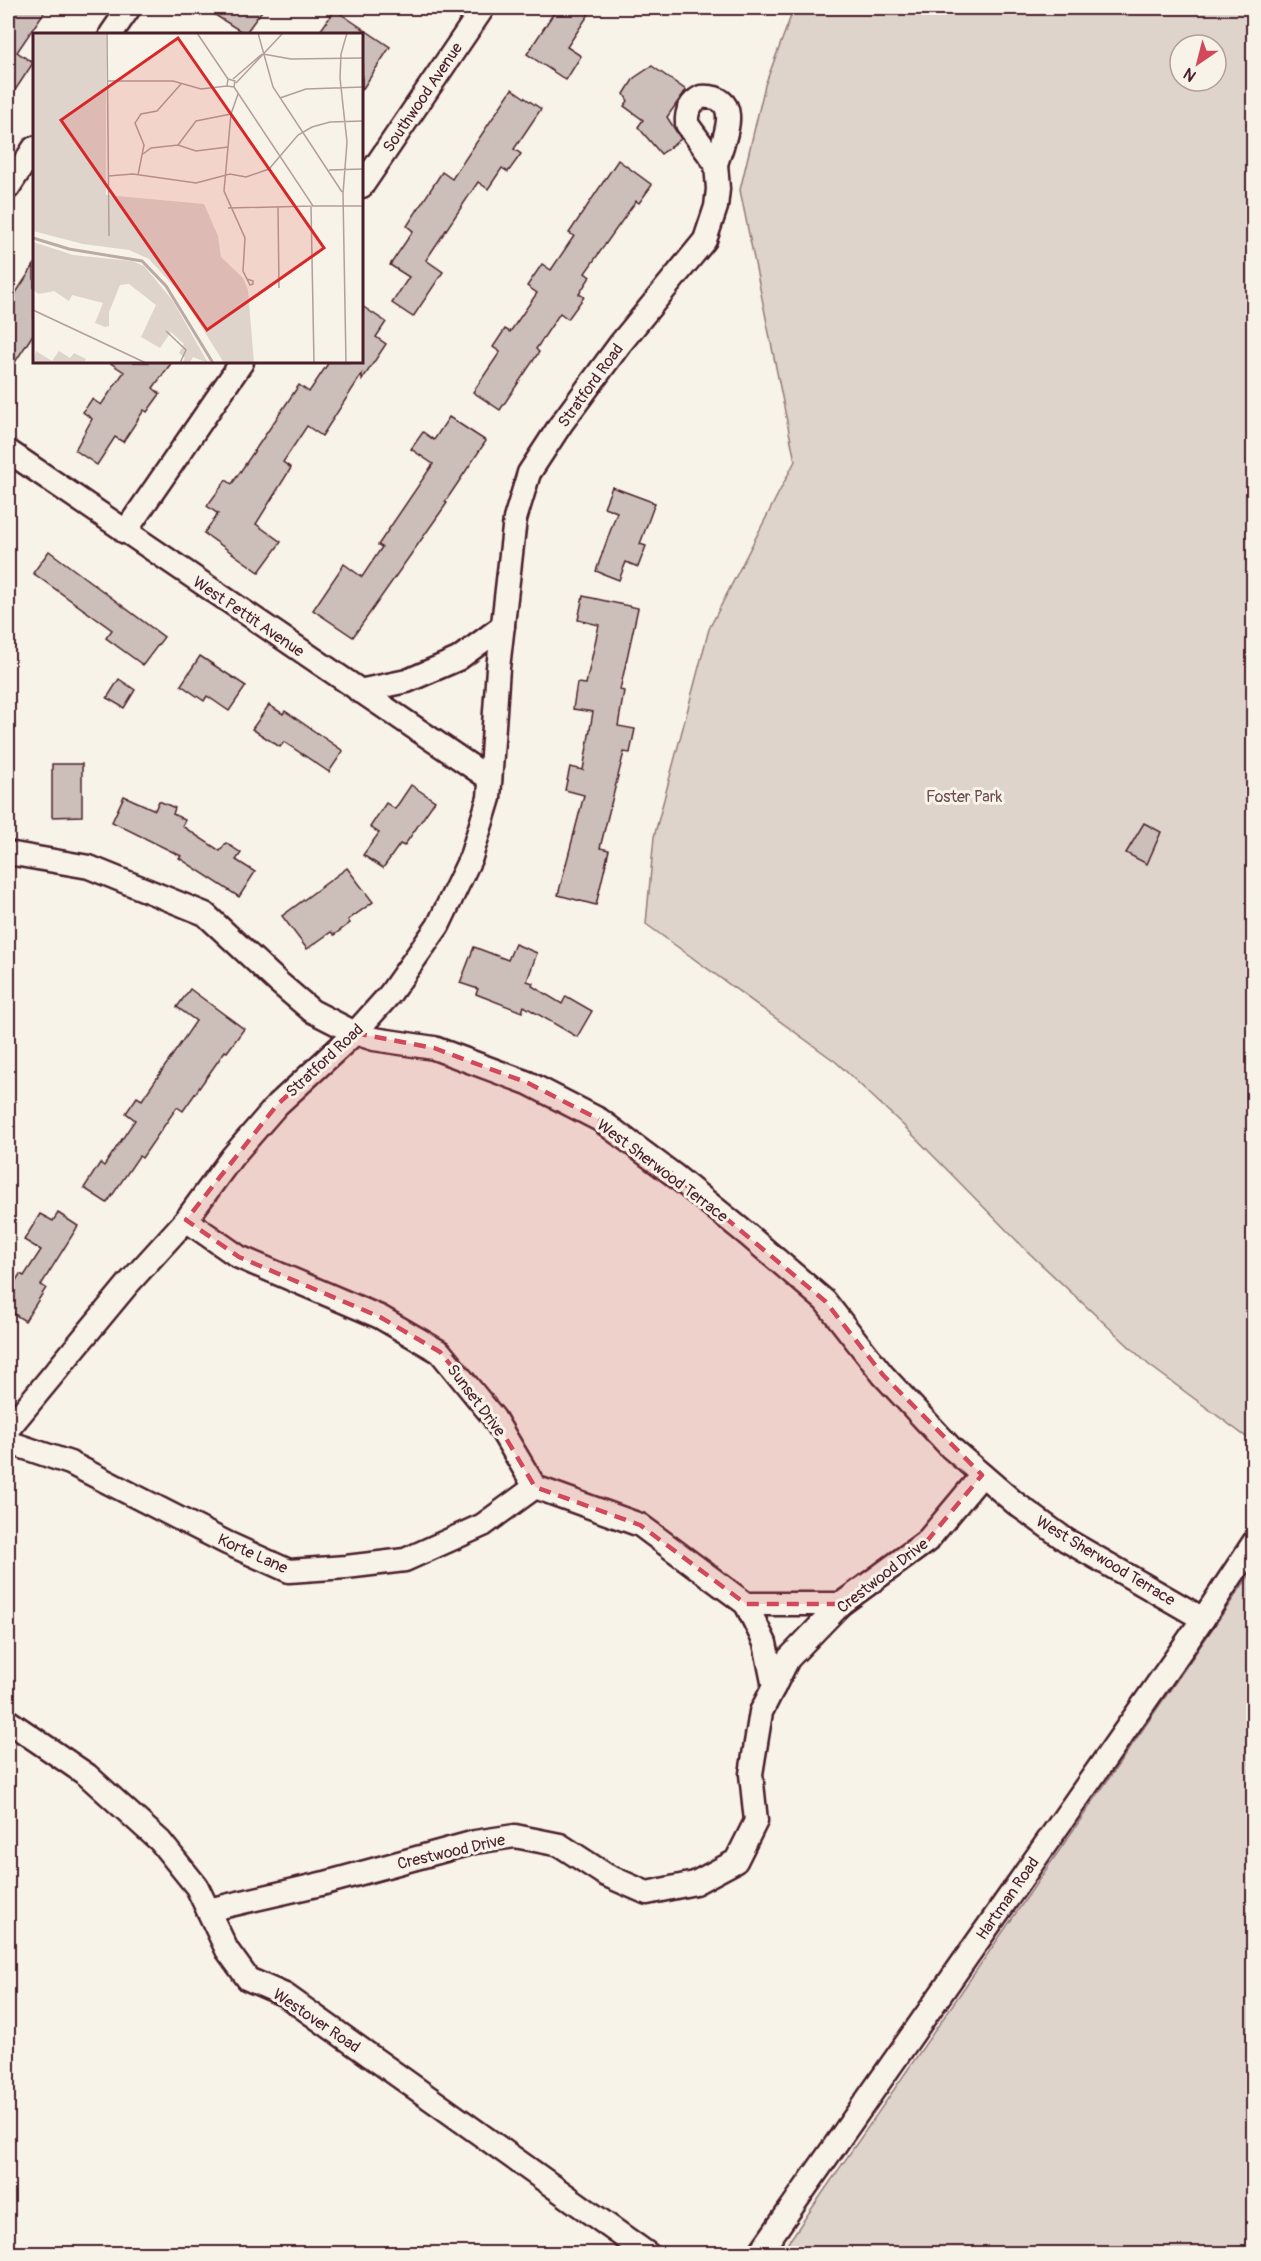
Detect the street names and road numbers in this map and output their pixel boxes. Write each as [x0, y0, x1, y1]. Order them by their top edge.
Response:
street label: Southwood Avenue [379, 39, 467, 156]
street label: Stratford Road [554, 340, 628, 431]
street label: West Pettit Avenue [189, 572, 308, 662]
street label: Stratford Road [282, 1020, 368, 1102]
street label: West Sherwood Terrace [593, 1115, 732, 1227]
street label: Sunset Drive [443, 1361, 510, 1441]
street label: West Sherwood Terrace [1032, 1511, 1179, 1610]
street label: Korte Lane [214, 1530, 291, 1578]
street label: Crestwood Drive [833, 1534, 932, 1618]
street label: Crestwood Drive [395, 1830, 507, 1874]
street label: Hartman Road [972, 1853, 1044, 1944]
street label: Westover Road [269, 1984, 364, 2057]

